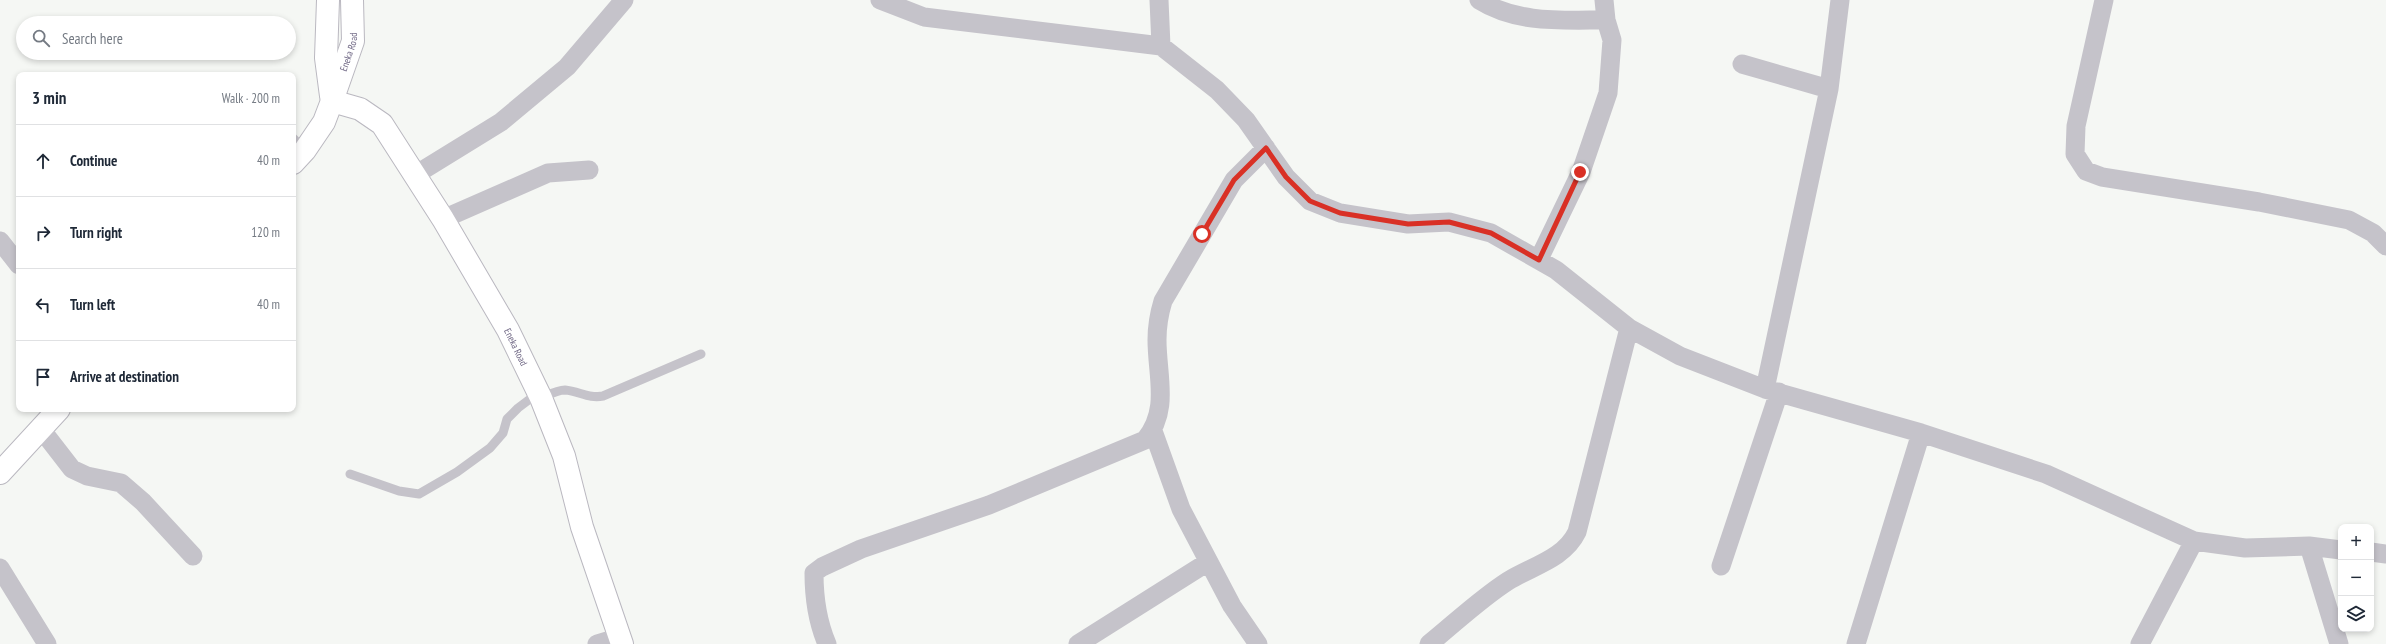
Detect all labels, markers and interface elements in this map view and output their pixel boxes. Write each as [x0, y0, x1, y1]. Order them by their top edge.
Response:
search box [16, 16, 296, 60]
icon: search [30, 27, 52, 49]
text: Search here [62, 29, 123, 48]
street label: Eneka Road [336, 32, 359, 73]
text: 3 min [32, 87, 66, 109]
text: Walk · 200 m [222, 90, 280, 107]
icon: ahead [32, 150, 54, 172]
text: Continue [70, 151, 117, 170]
text: 40 m [257, 152, 280, 169]
route end [1571, 163, 1589, 181]
icon: right [32, 222, 54, 244]
text: Turn right [70, 223, 122, 242]
text: 120 m [251, 224, 280, 241]
route start [1193, 225, 1211, 243]
icon: left [32, 294, 54, 316]
text: Turn left [70, 295, 115, 314]
text: 40 m [257, 296, 280, 313]
street label: Eneka Road [502, 326, 531, 368]
icon: arrive [32, 366, 54, 388]
text: Arrive at destination [70, 367, 179, 386]
map controls [2338, 524, 2374, 632]
button: + [2338, 524, 2374, 560]
button: − [2338, 560, 2374, 596]
button: layers [2338, 596, 2374, 632]

